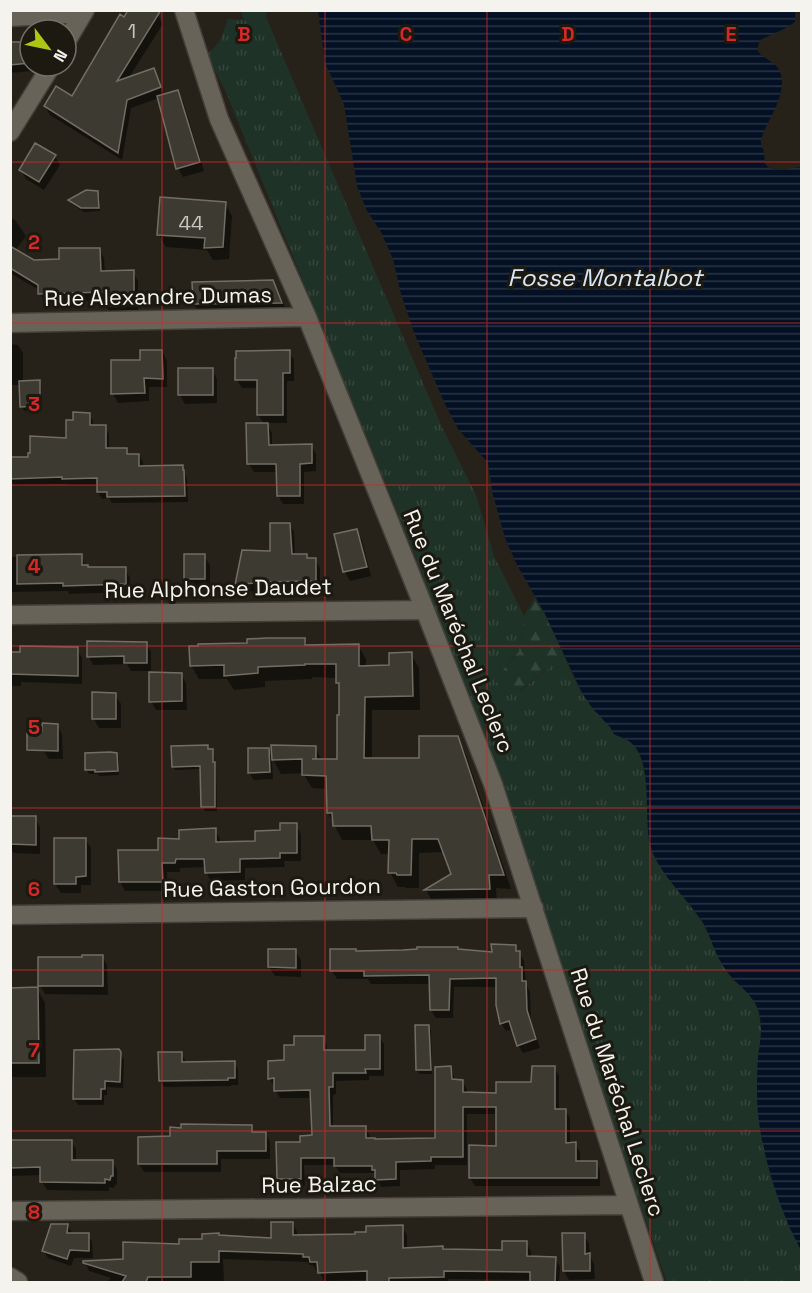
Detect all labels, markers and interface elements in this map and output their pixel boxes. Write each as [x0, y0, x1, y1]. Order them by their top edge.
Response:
north arrow [18, 18, 78, 78]
house number: 1 [128, 18, 136, 44]
text: B [237, 21, 251, 47]
text: C [400, 21, 413, 47]
text: D [561, 21, 575, 47]
text: E [725, 21, 737, 47]
text: N [49, 46, 72, 66]
house number: 44 [179, 210, 204, 236]
text: 2 [28, 229, 40, 255]
water label: Fosse Montalbot [508, 262, 704, 293]
street label: Rue Alexandre Dumas [44, 280, 272, 312]
text: 3 [28, 391, 40, 417]
street label: Rue du Maréchal Leclerc [397, 505, 521, 757]
text: 4 [28, 553, 41, 579]
street label: Rue Alphonse Daudet [104, 572, 332, 604]
text: 5 [28, 714, 40, 740]
street label: Rue Gaston Gourdon [163, 871, 381, 903]
text: 6 [28, 876, 40, 902]
street label: Rue du Maréchal Leclerc [565, 964, 671, 1220]
text: 7 [28, 1037, 40, 1063]
street label: Rue Balzac [261, 1169, 377, 1199]
text: 8 [28, 1199, 40, 1225]

